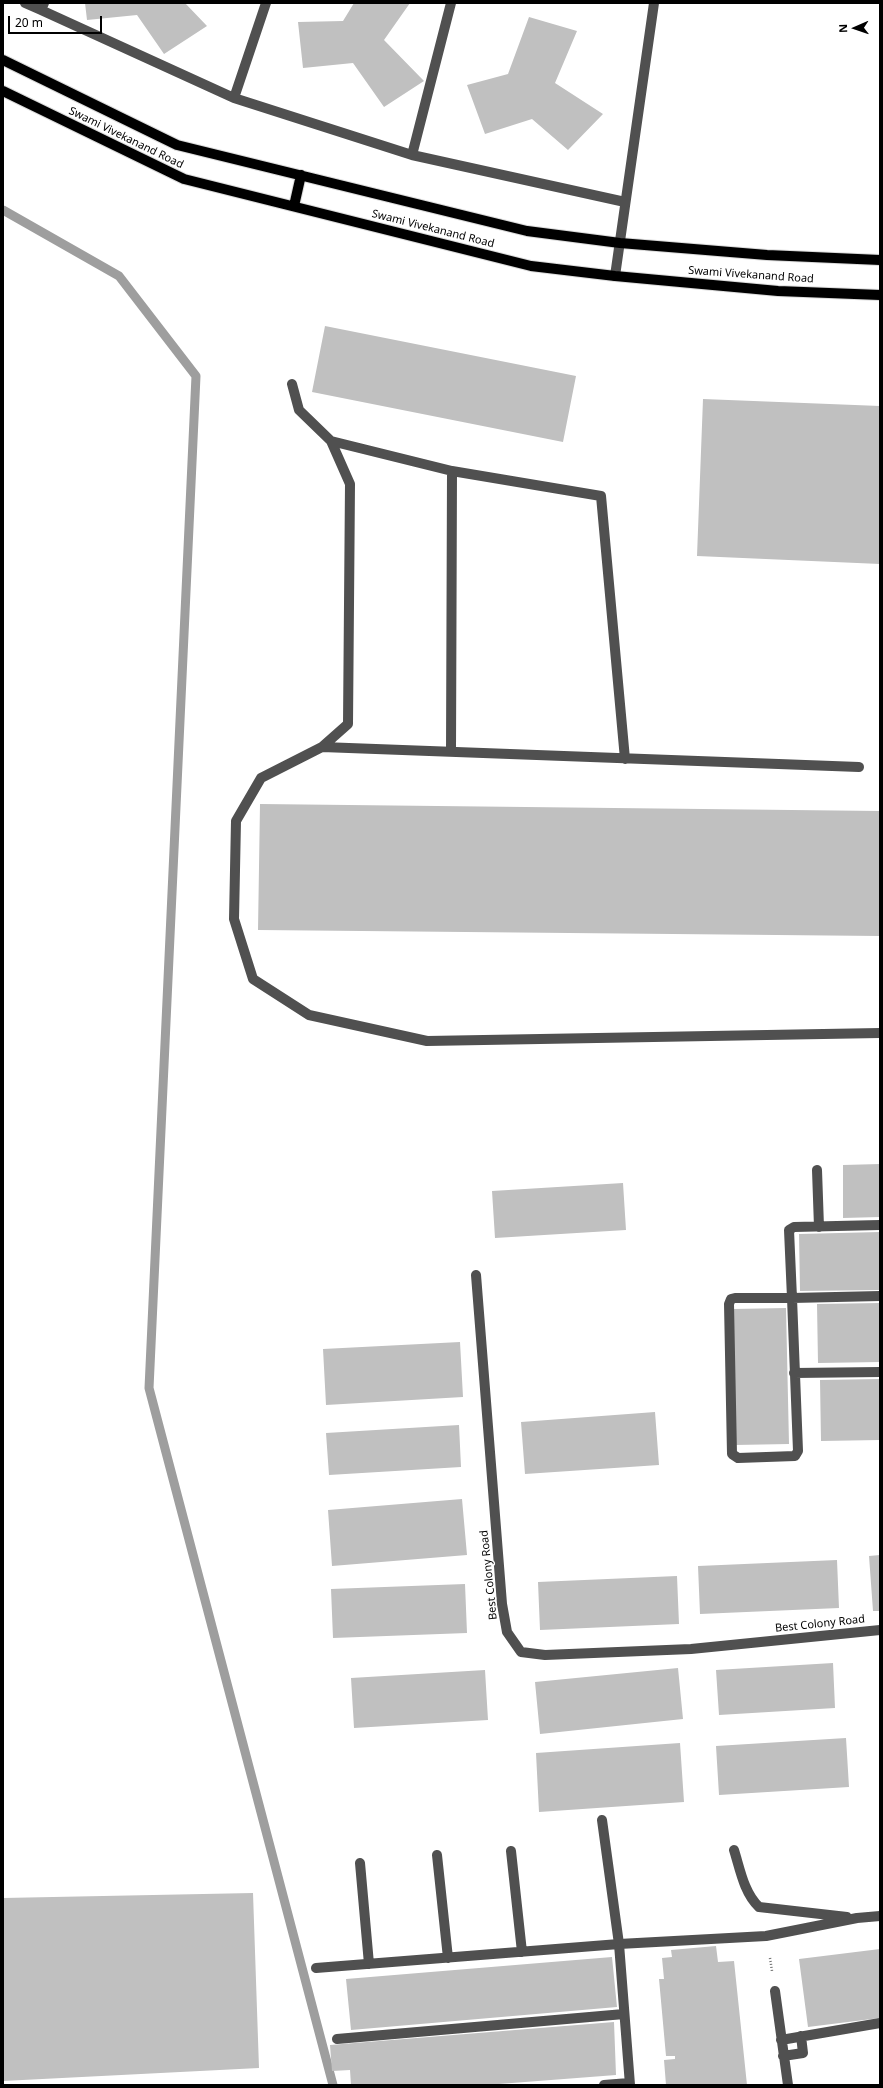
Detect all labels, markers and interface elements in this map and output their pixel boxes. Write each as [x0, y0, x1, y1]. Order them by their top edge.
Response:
scale bar [10, 8, 104, 34]
north arrow [835, 8, 875, 48]
text: 20 m [15, 14, 43, 31]
text: N [835, 24, 850, 33]
street label: Swami Vivekanand Road [67, 104, 185, 172]
street label: Swami Vivekanand Road [370, 207, 496, 251]
street label: Swami Vivekanand Road [688, 264, 814, 286]
street label: Best Colony Road [478, 1529, 500, 1621]
street label: Best Colony Road [774, 1613, 866, 1635]

